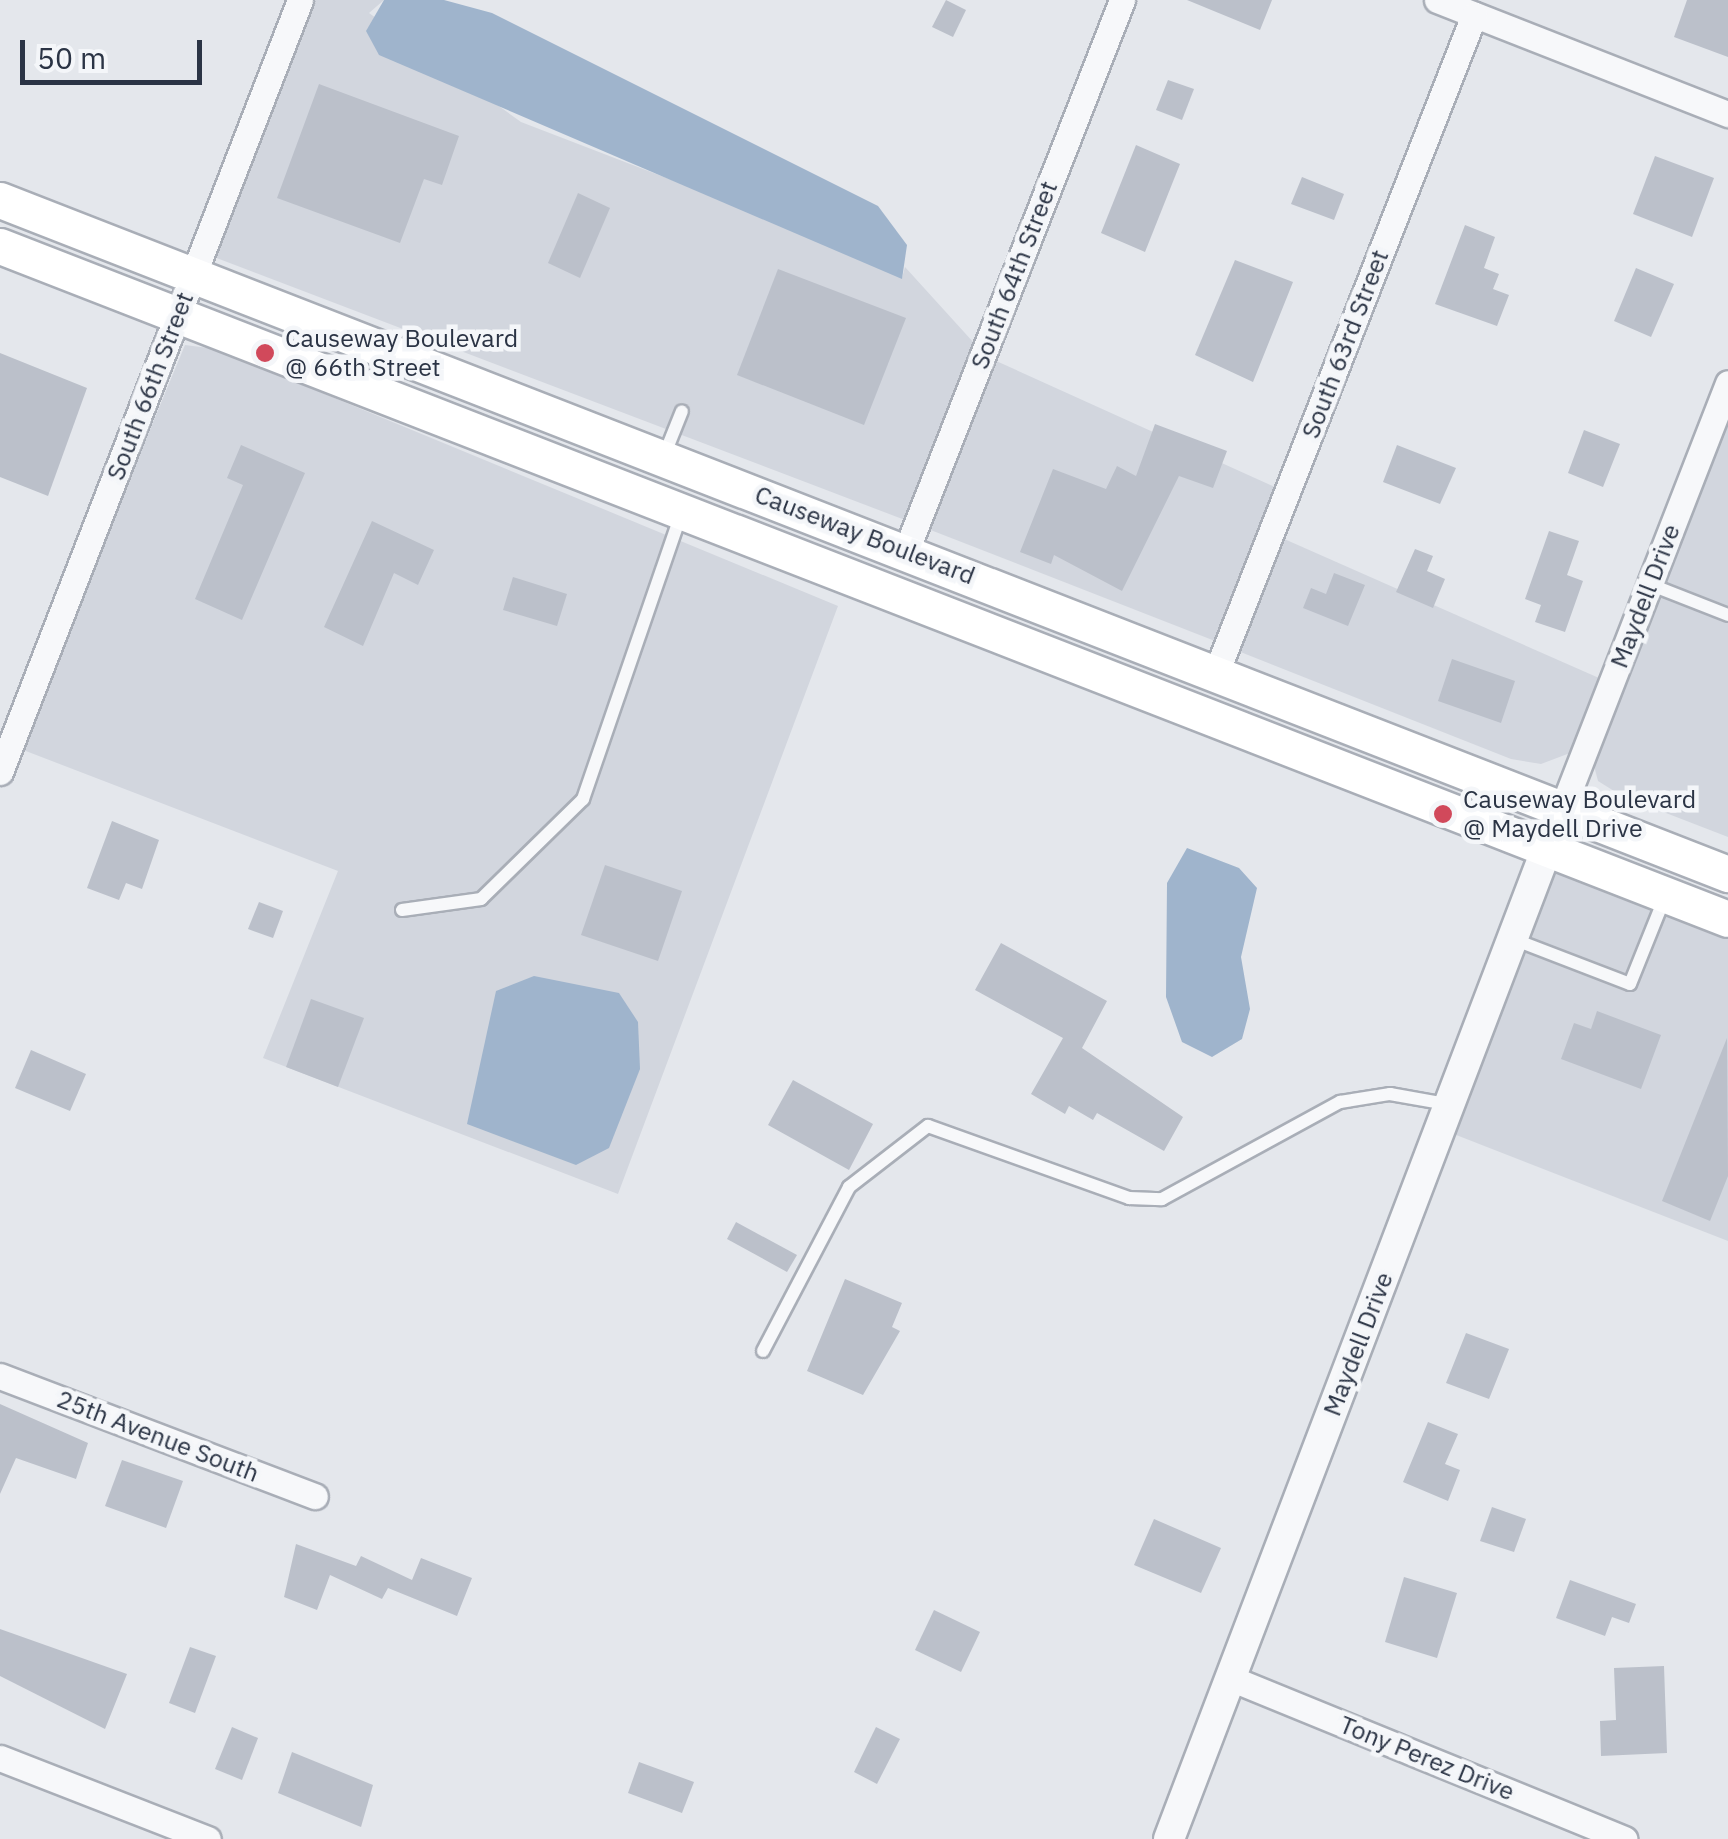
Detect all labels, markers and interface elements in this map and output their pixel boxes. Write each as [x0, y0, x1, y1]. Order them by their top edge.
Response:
scale bar [25, 20, 208, 82]
text: 50 m [37, 38, 106, 77]
street label: South 64th Street [964, 177, 1064, 373]
street label: South 63rd Street [1295, 245, 1395, 443]
street label: South 66th Street [100, 288, 200, 484]
place label: Causeway Boulevard @ 66th Street [285, 324, 518, 383]
marker: Causeway Boulevard @ 66th Street [254, 342, 276, 364]
street label: Causeway Boulevard [751, 479, 979, 591]
street label: Maydell Drive [1604, 520, 1686, 672]
place label: Causeway Boulevard @ Maydell Drive [1463, 785, 1696, 844]
marker: Causeway Boulevard @ Maydell Drive [1432, 803, 1454, 825]
street label: Maydell Drive [1317, 1268, 1399, 1420]
street label: 25th Avenue South [53, 1384, 263, 1488]
street label: Tony Perez Drive [1335, 1709, 1519, 1807]

